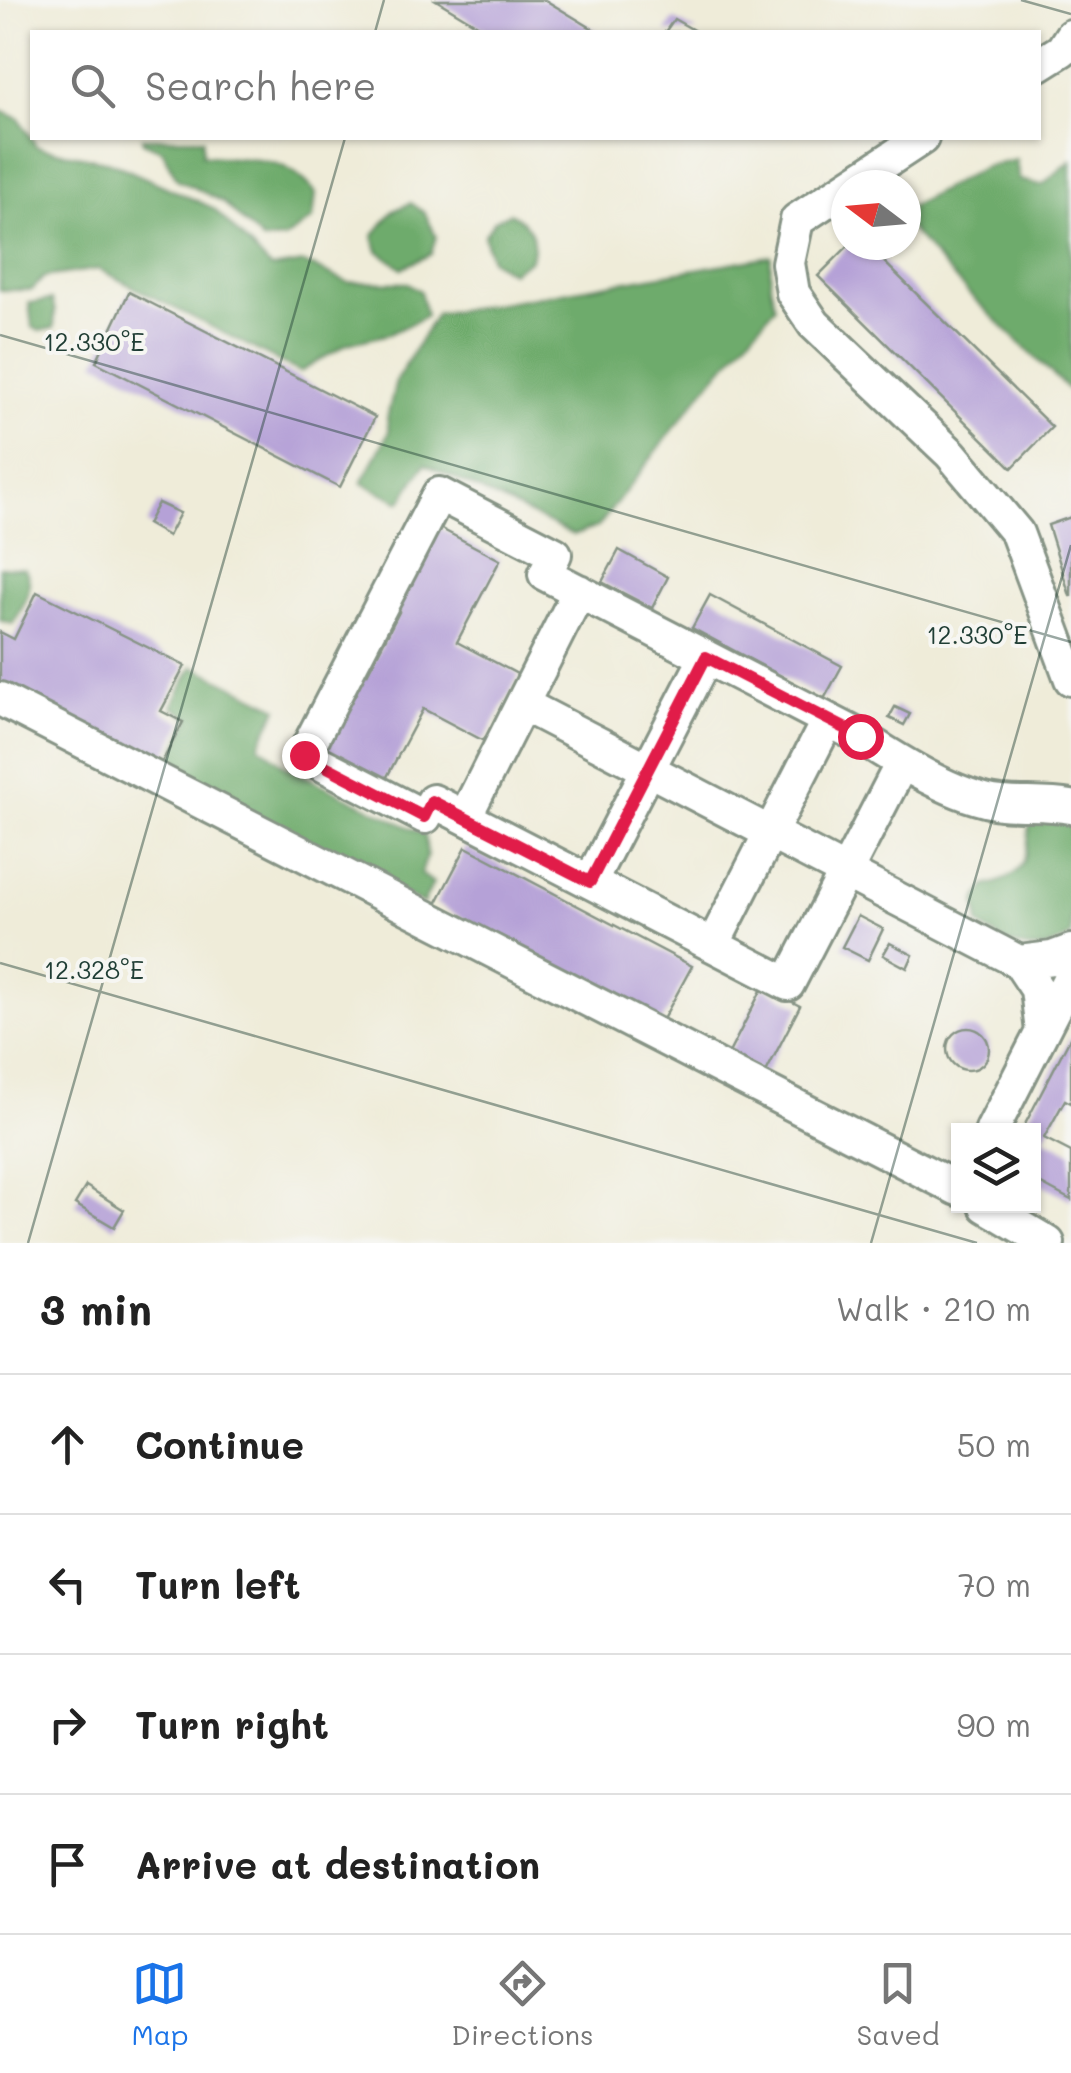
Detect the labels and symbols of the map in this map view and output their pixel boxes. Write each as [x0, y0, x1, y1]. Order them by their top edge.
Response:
north arrow [831, 170, 921, 260]
text: 12.330°E [43, 325, 145, 357]
text: 12.330°E [926, 618, 1028, 650]
route start [838, 714, 884, 760]
route end [282, 733, 328, 779]
text: 12.328°E [44, 953, 144, 985]

